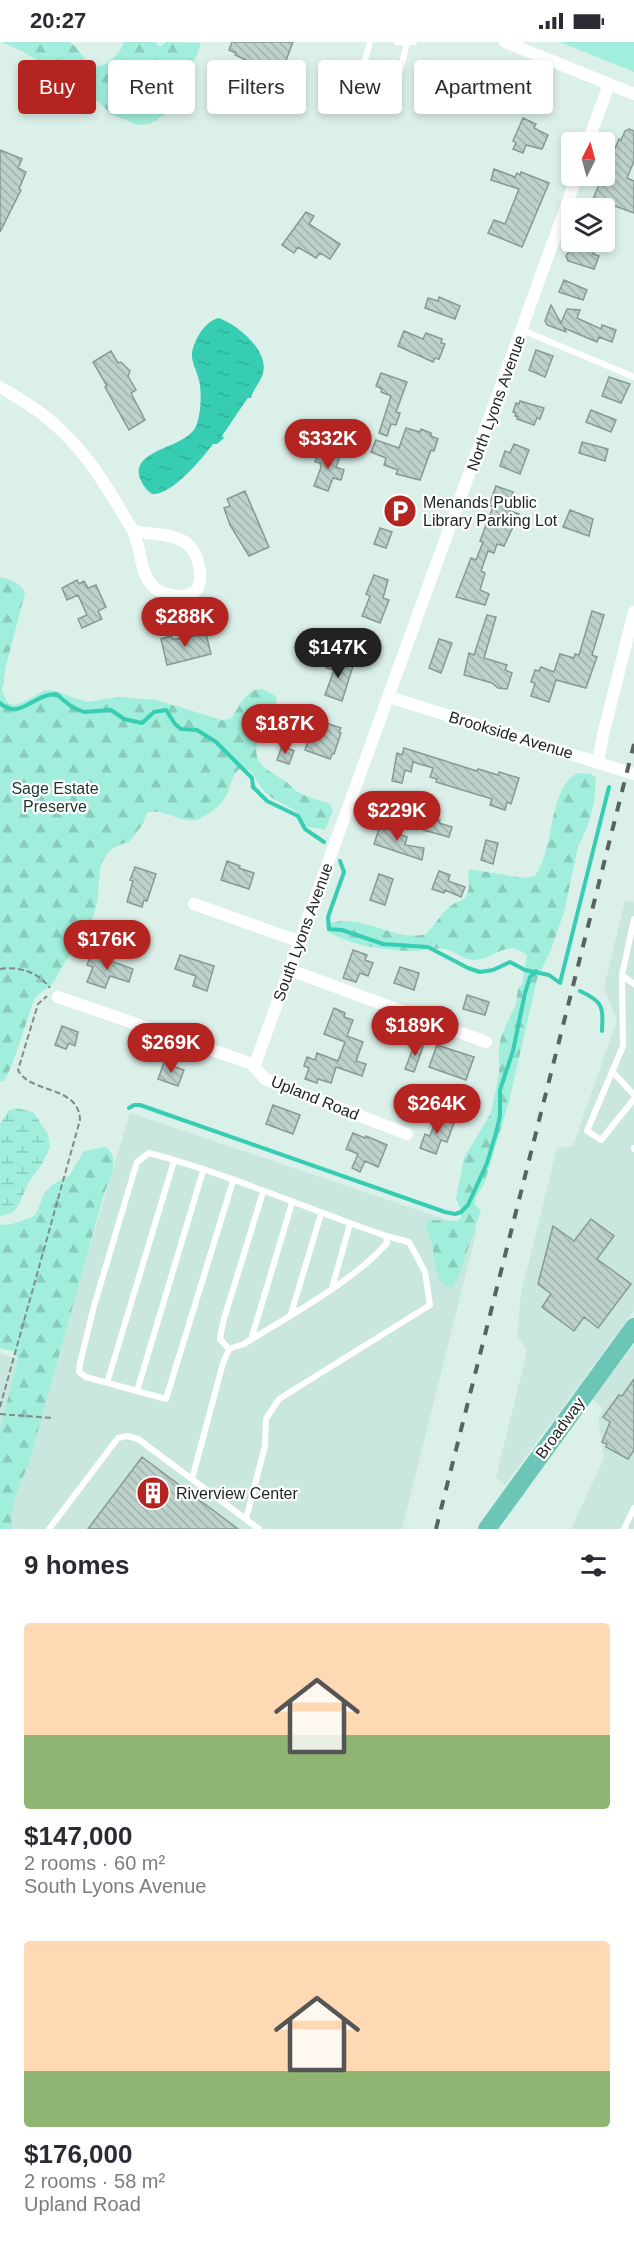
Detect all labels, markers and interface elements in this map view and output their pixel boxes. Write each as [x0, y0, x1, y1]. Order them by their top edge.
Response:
text: 20:27 [30, 8, 86, 33]
chip: Buy [18, 60, 96, 114]
chip: Rent [108, 60, 195, 114]
chip: Filters [207, 60, 306, 114]
chip: New [318, 60, 402, 114]
chip: Apartment [414, 60, 553, 114]
north arrow [561, 132, 615, 186]
map controls [561, 132, 615, 252]
button: layers [561, 198, 615, 252]
street label: North Lyons Avenue [464, 333, 529, 473]
pin: $332K [286, 419, 370, 470]
text: $332K [299, 427, 357, 449]
parking icon: Menands Public Library Parking Lot [382, 493, 418, 529]
place label: Menands Public Library Parking Lot [423, 494, 558, 529]
pin: $288K [143, 597, 227, 648]
text: $288K [156, 605, 214, 627]
pin: $147K [296, 628, 380, 679]
text: $147K [309, 636, 367, 658]
pin: $187K [243, 704, 327, 755]
street label: Brookside Avenue [447, 708, 575, 762]
text: $187K [256, 712, 314, 734]
park label: Sage Estate Preserve [11, 780, 99, 815]
pin: $229K [355, 791, 439, 842]
text: $229K [368, 799, 426, 821]
street label: South Lyons Avenue [270, 860, 336, 1003]
pin: $176K [65, 920, 149, 971]
text: $176K [78, 928, 136, 950]
pin: $189K [373, 1006, 457, 1057]
text: $189K [386, 1014, 444, 1036]
pin: $269K [129, 1023, 213, 1074]
text: $269K [142, 1031, 200, 1053]
street label: Upland Road [269, 1073, 361, 1123]
pin: $264K [395, 1084, 479, 1135]
text: $264K [408, 1092, 466, 1114]
street label: Broadway [532, 1394, 588, 1462]
building icon: Riverview Center [135, 1475, 171, 1511]
place label: Riverview Center [176, 1485, 298, 1502]
icon: filters [577, 1549, 610, 1582]
text: 9 homes [24, 1550, 130, 1580]
icon: home [263, 1662, 371, 1770]
text: $147,000 [24, 1821, 132, 1851]
text: 2 rooms · 60 m² [24, 1852, 165, 1874]
text: South Lyons Avenue [24, 1875, 206, 1897]
icon: home [263, 1980, 371, 2088]
text: $176,000 [24, 2139, 132, 2169]
text: 2 rooms · 58 m² [24, 2170, 165, 2192]
text: Upland Road [24, 2193, 141, 2215]

